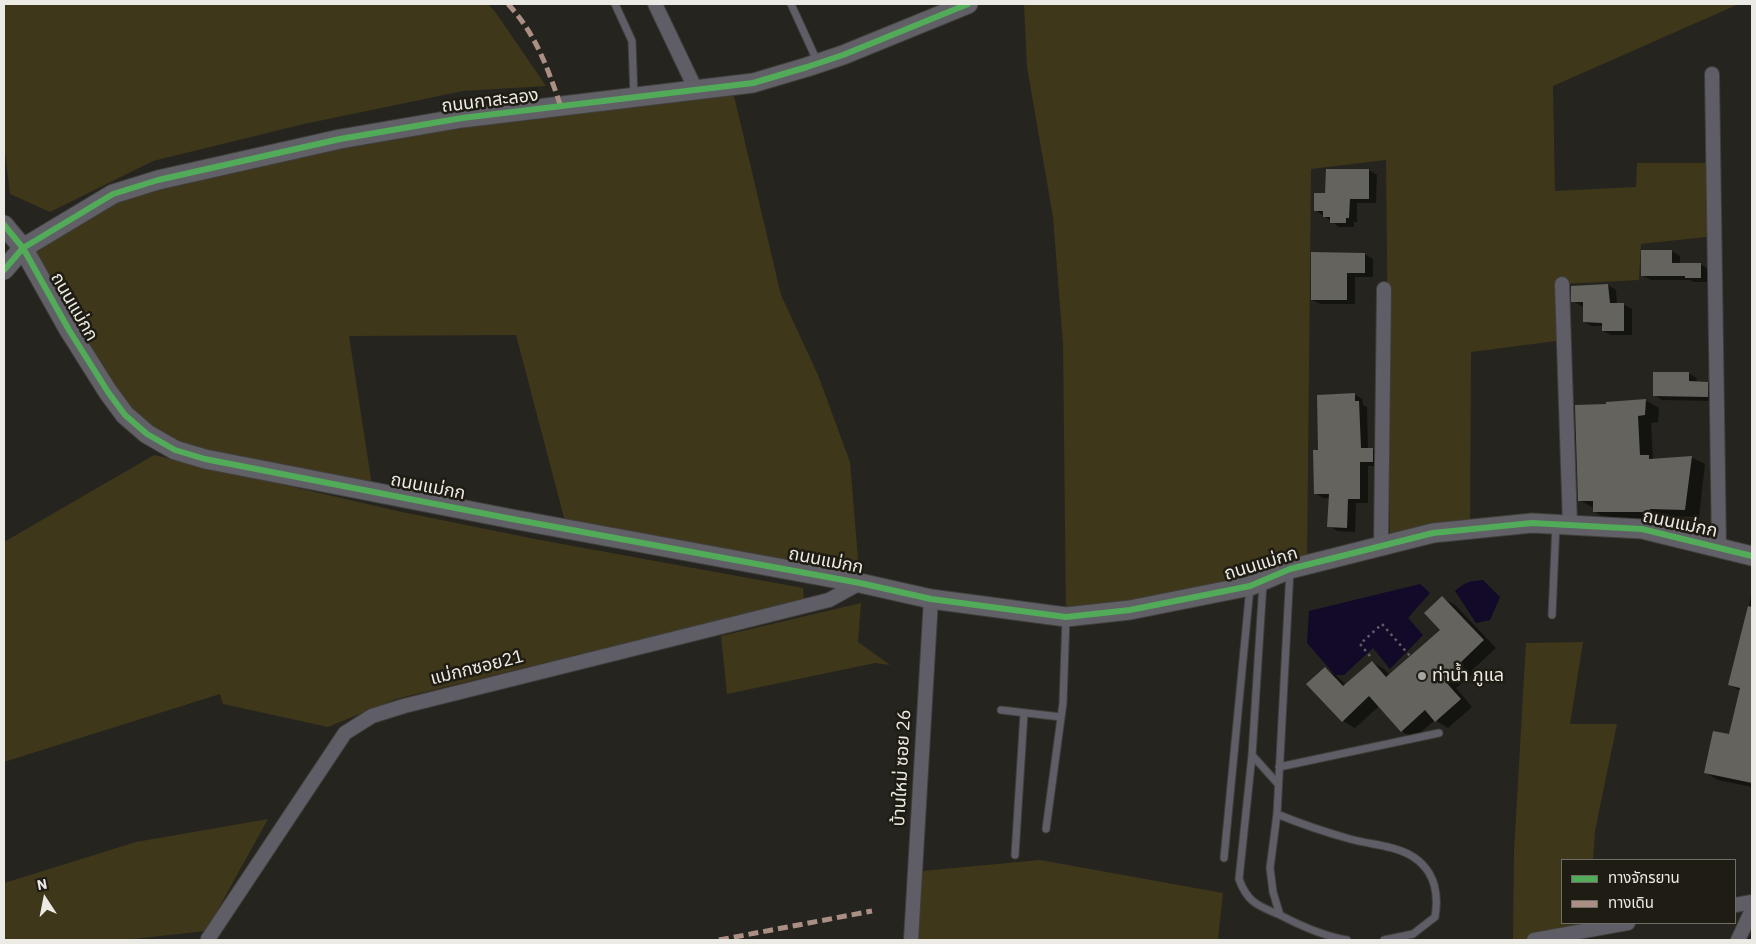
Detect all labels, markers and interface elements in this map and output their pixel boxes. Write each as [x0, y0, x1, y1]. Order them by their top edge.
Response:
street label: ถนนกาสะลอง [440, 84, 540, 118]
street label: ถนนแม่กก [46, 269, 102, 345]
street label: ถนนแม่กก [389, 469, 467, 505]
street label: ถนนแม่กก [1641, 506, 1719, 542]
street label: ถนนแม่กก [787, 543, 865, 579]
street label: ถนนแม่กก [1222, 543, 1300, 585]
street label: แม่กกซอย21 [428, 646, 526, 690]
place label: ท่าน้ำ ภูแล [1432, 665, 1504, 687]
marker: ท่าน้ำ ภูแล [1416, 670, 1428, 682]
street label: บ้านใหม่ ซอย 26 [888, 709, 916, 827]
legend [1561, 859, 1736, 924]
text: ทางจักรยาน [1608, 868, 1680, 887]
north arrow [20, 874, 70, 924]
text: N [35, 874, 49, 894]
text: ทางเดิน [1608, 893, 1654, 912]

